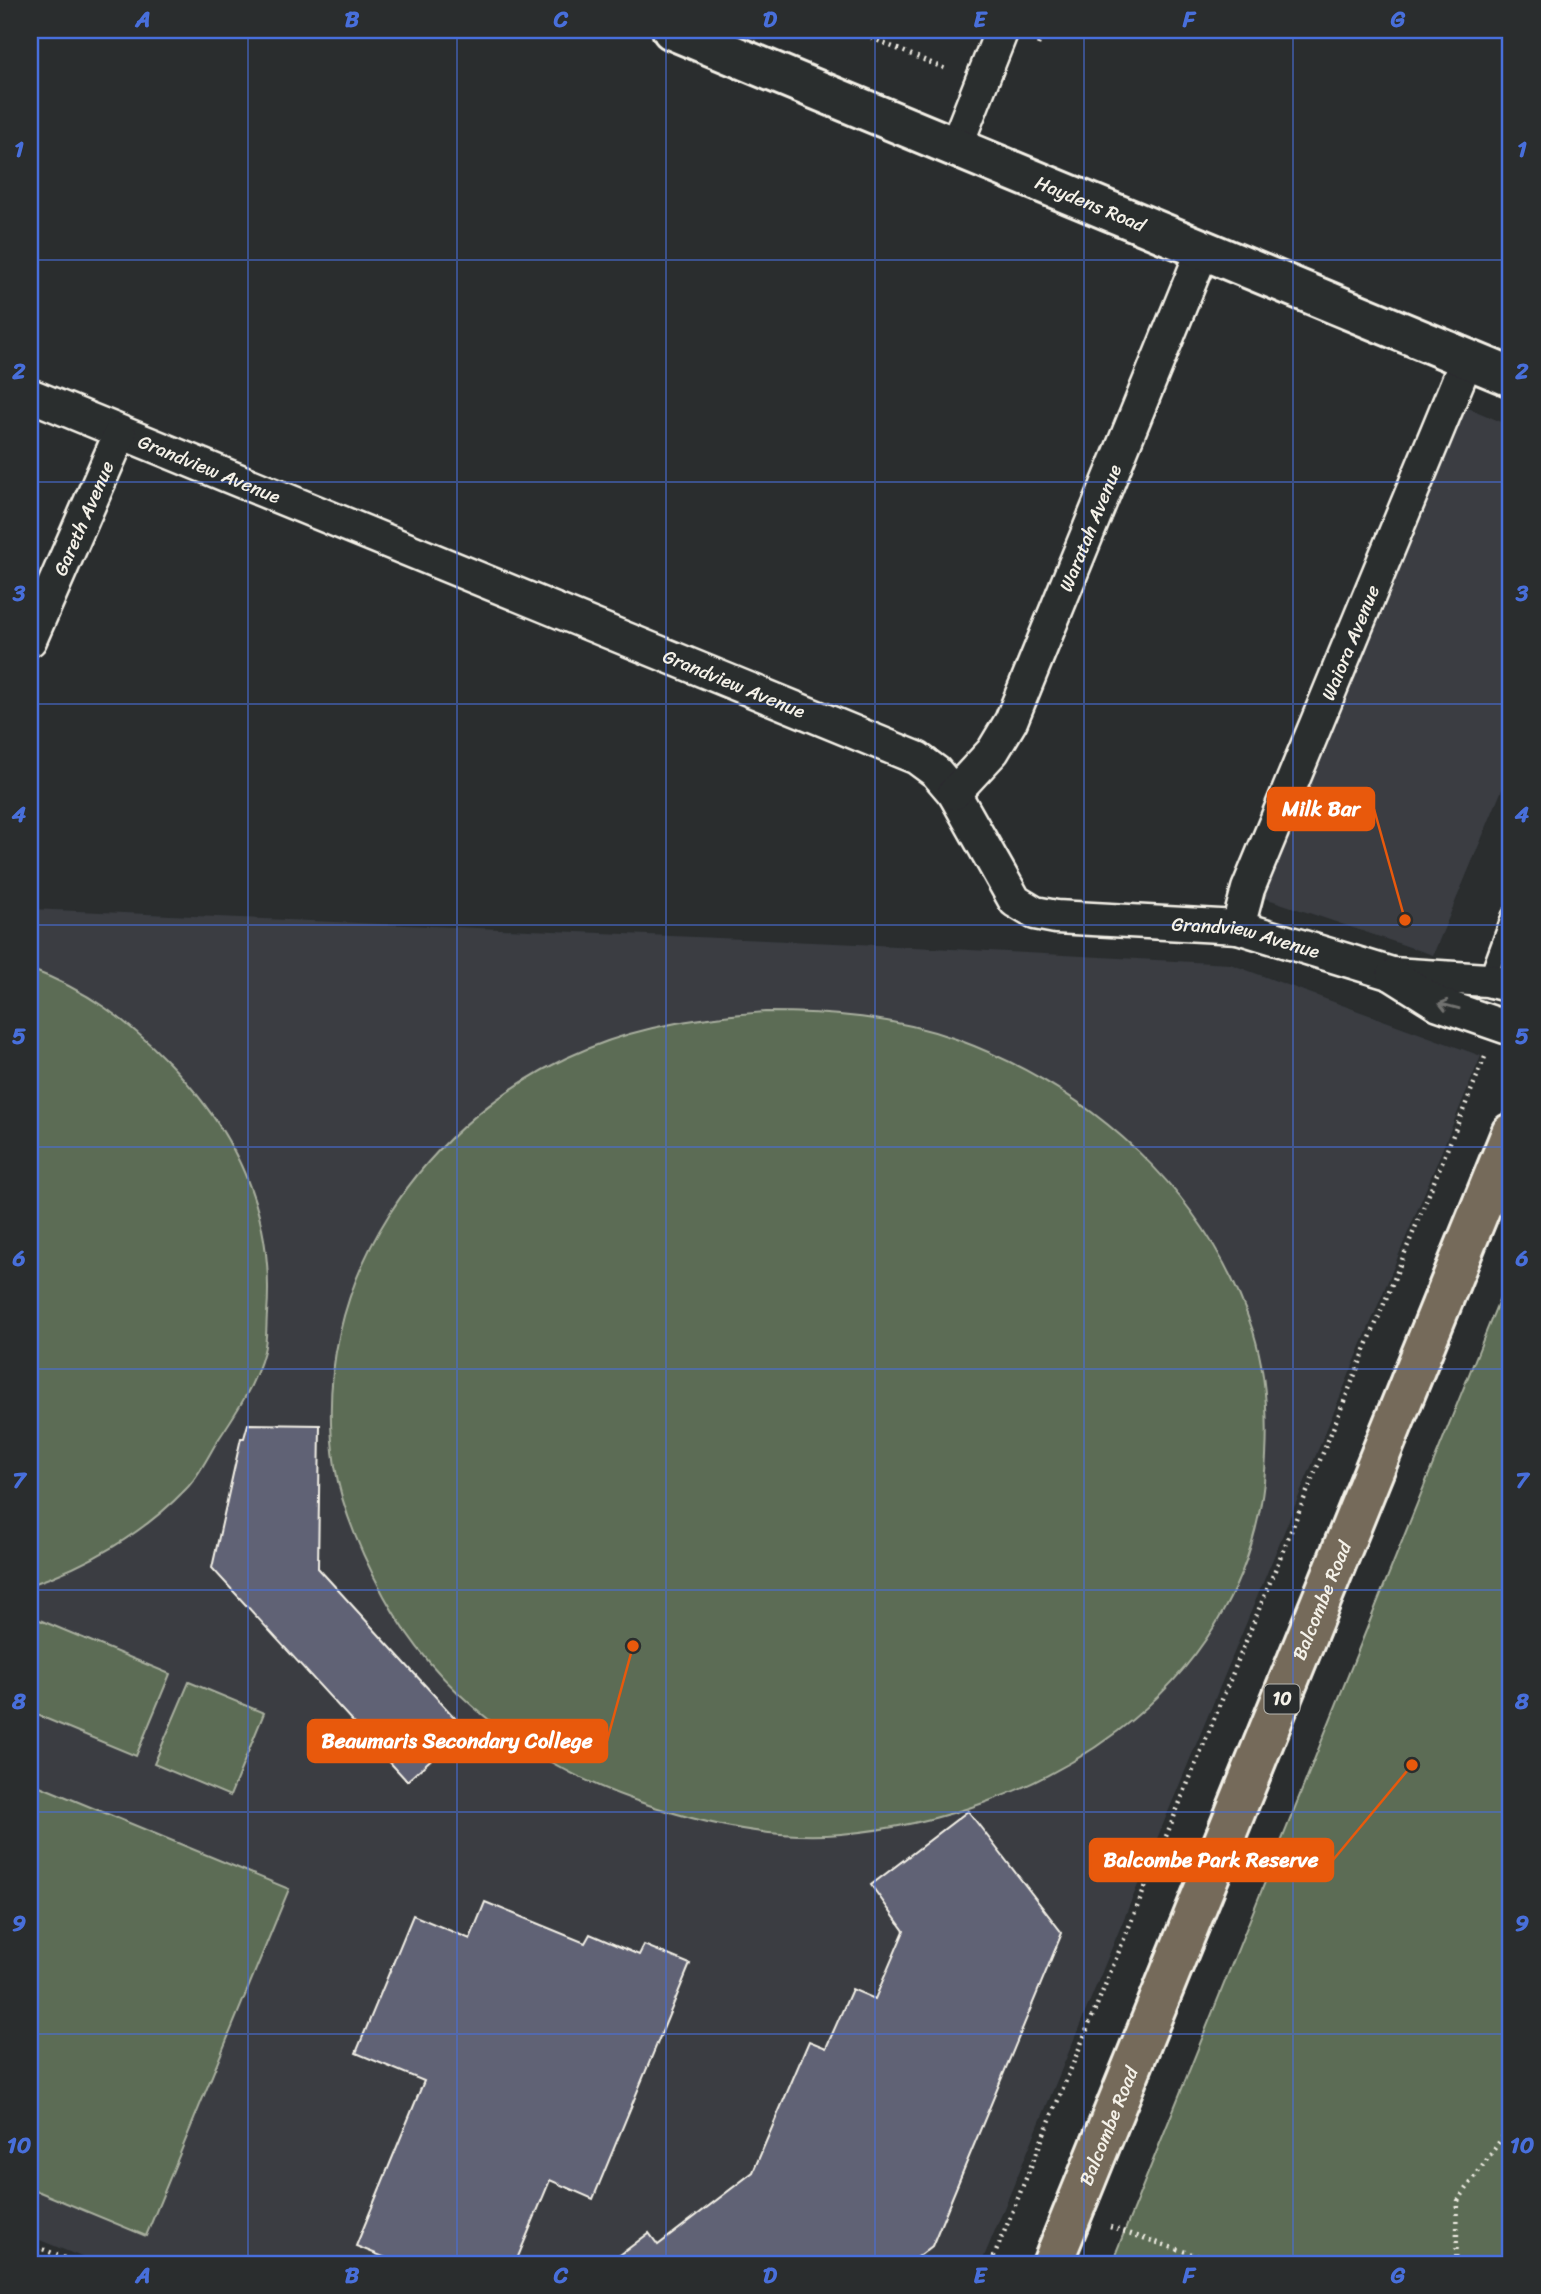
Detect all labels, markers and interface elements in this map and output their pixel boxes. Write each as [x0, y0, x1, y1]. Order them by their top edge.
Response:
text: A [134, 0, 151, 40]
text: B [345, 0, 360, 40]
text: C [553, 0, 569, 40]
text: D [763, 0, 778, 40]
text: E [974, 0, 989, 40]
text: F [1182, 0, 1197, 40]
text: G [1390, 0, 1406, 40]
text: 1 [14, 129, 24, 170]
text: 1 [1517, 129, 1527, 170]
street label: Haydens Road [1030, 165, 1152, 241]
text: 2 [11, 351, 26, 392]
text: 2 [1514, 351, 1529, 392]
street label: Grandview Avenue [133, 425, 286, 512]
street label: Gareth Avenue [44, 455, 123, 581]
street label: Waratah Avenue [1049, 459, 1131, 596]
text: 3 [12, 573, 26, 614]
text: 3 [1515, 573, 1529, 614]
street label: Waiora Avenue [1311, 579, 1389, 705]
street label: Grandview Avenue [658, 639, 811, 727]
callout: Milk Bar [1268, 788, 1374, 830]
text: Milk Bar [1281, 790, 1361, 828]
text: 4 [11, 794, 27, 835]
text: 4 [1514, 794, 1530, 835]
street label: Grandview Avenue [1171, 907, 1324, 968]
one-way arrow [1438, 999, 1460, 1012]
text: 5 [12, 1016, 26, 1057]
text: 5 [1515, 1016, 1529, 1057]
text: 6 [11, 1238, 26, 1279]
text: 6 [1514, 1238, 1529, 1279]
text: 7 [12, 1460, 27, 1501]
text: 7 [1515, 1460, 1530, 1501]
street label: Balcombe Road [1282, 1535, 1361, 1665]
text: 8 [11, 1681, 26, 1722]
text: 8 [1514, 1681, 1529, 1722]
road number: 10 [1264, 1684, 1300, 1714]
callout: Beaumaris Secondary College [308, 1720, 607, 1762]
text: Beaumaris Secondary College [321, 1722, 593, 1760]
callout: Balcombe Park Reserve [1090, 1839, 1333, 1881]
text: Balcombe Park Reserve [1103, 1841, 1319, 1879]
text: 9 [12, 1903, 26, 1944]
text: 9 [1515, 1903, 1529, 1944]
street label: Balcombe Road [1069, 2060, 1147, 2191]
text: 10 [7, 2125, 32, 2166]
text: 10 [1510, 2125, 1535, 2166]
text: A [134, 2255, 151, 2294]
text: B [345, 2255, 360, 2294]
text: C [553, 2255, 569, 2294]
text: D [763, 2255, 778, 2294]
text: E [974, 2255, 989, 2294]
text: F [1182, 2255, 1197, 2294]
text: G [1390, 2255, 1406, 2294]

